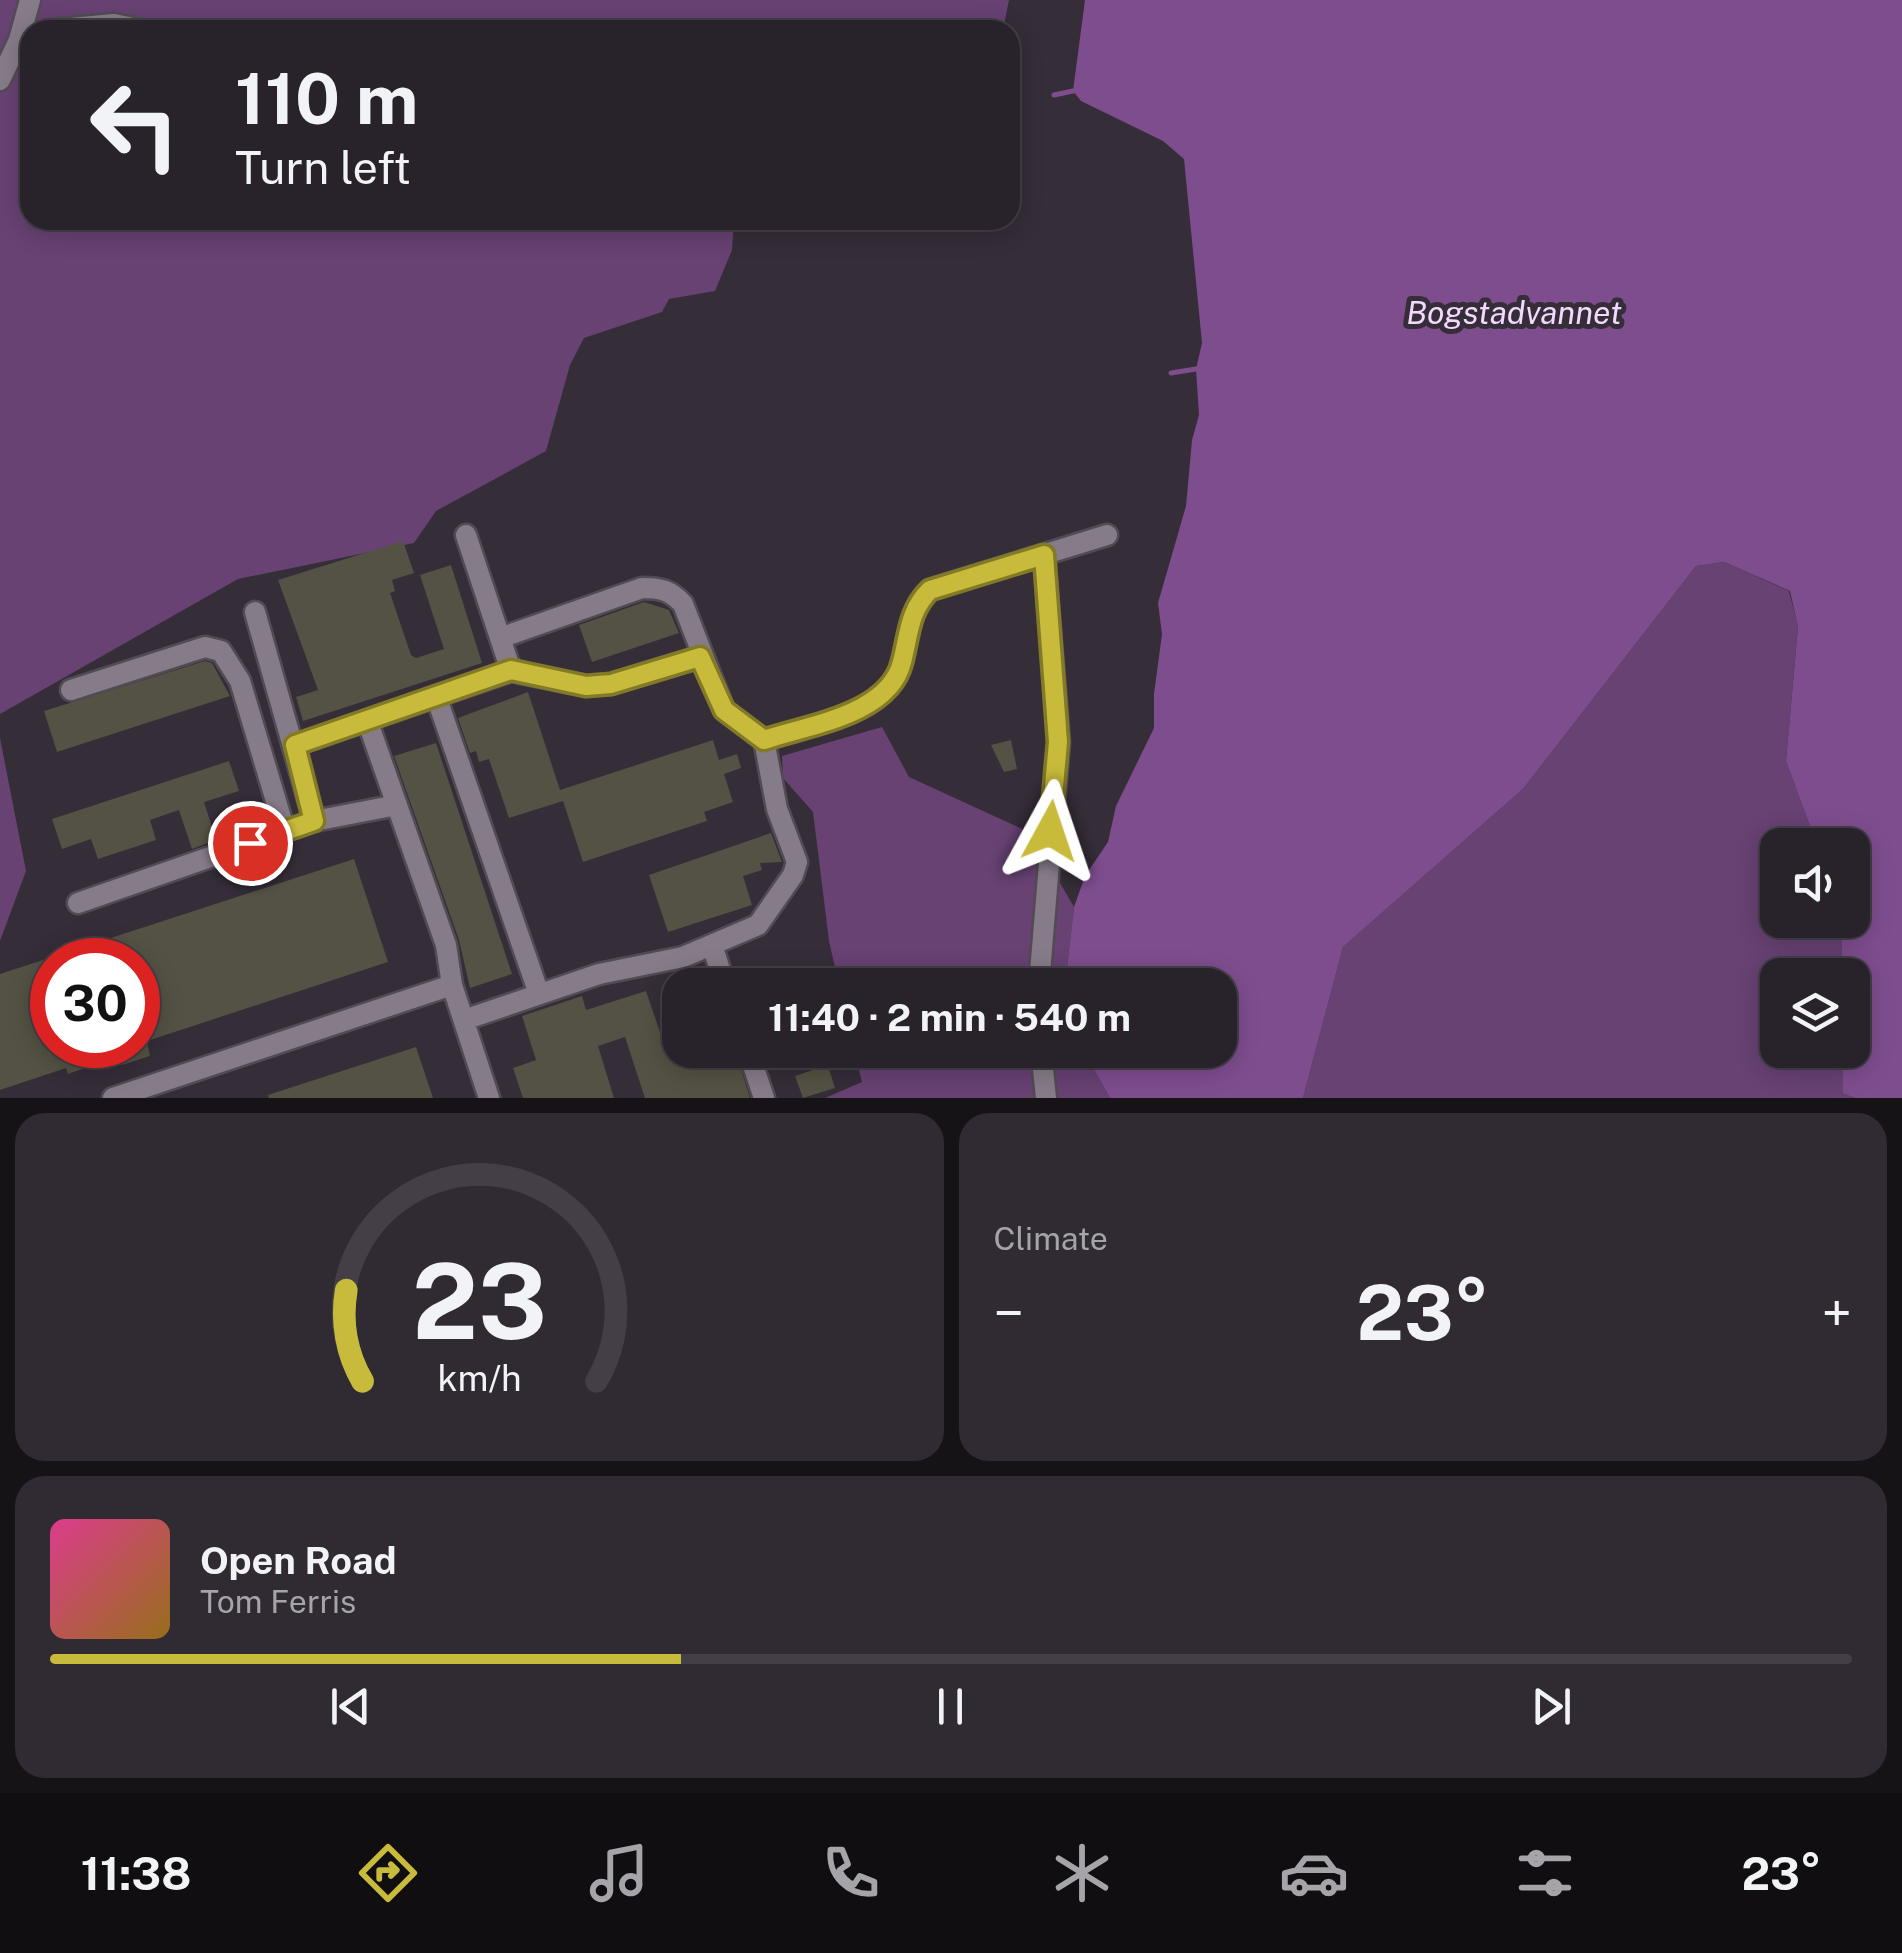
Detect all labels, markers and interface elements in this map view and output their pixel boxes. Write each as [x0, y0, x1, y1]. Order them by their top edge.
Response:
text: 110 m [235, 57, 419, 140]
icon: left [70, 60, 200, 190]
text: Turn left [235, 141, 411, 194]
water label: Bogstadvannet [1406, 294, 1622, 331]
position arrow [998, 779, 1102, 883]
pin [208, 801, 293, 886]
icon: arrive [223, 816, 278, 871]
map controls [1760, 828, 1870, 1068]
button: sound [1760, 828, 1870, 938]
speed limit sign: 30 [30, 938, 160, 1068]
button: layers [1760, 958, 1870, 1068]
text: 11:40 · 2 min · 540 m [768, 995, 1131, 1040]
text: Climate [994, 1220, 1108, 1257]
text: 23 [412, 1240, 547, 1362]
text: 23° [1356, 1269, 1489, 1357]
text: − [994, 1281, 1024, 1345]
text: + [1822, 1281, 1852, 1345]
text: km/h [437, 1357, 521, 1399]
text: Open Road [200, 1538, 397, 1583]
text: Tom Ferris [200, 1583, 356, 1620]
icon: previous [323, 1679, 378, 1734]
icon: pause [923, 1679, 978, 1734]
icon: next [1524, 1679, 1579, 1734]
icon: directions [353, 1838, 423, 1908]
icon: music [584, 1838, 654, 1908]
icon: phone [816, 1838, 886, 1908]
icon: climate [1047, 1838, 1117, 1908]
icon: car [1279, 1838, 1349, 1908]
icon: filters [1510, 1838, 1580, 1908]
text: 11:38 [81, 1847, 191, 1900]
text: 23° [1741, 1847, 1821, 1900]

